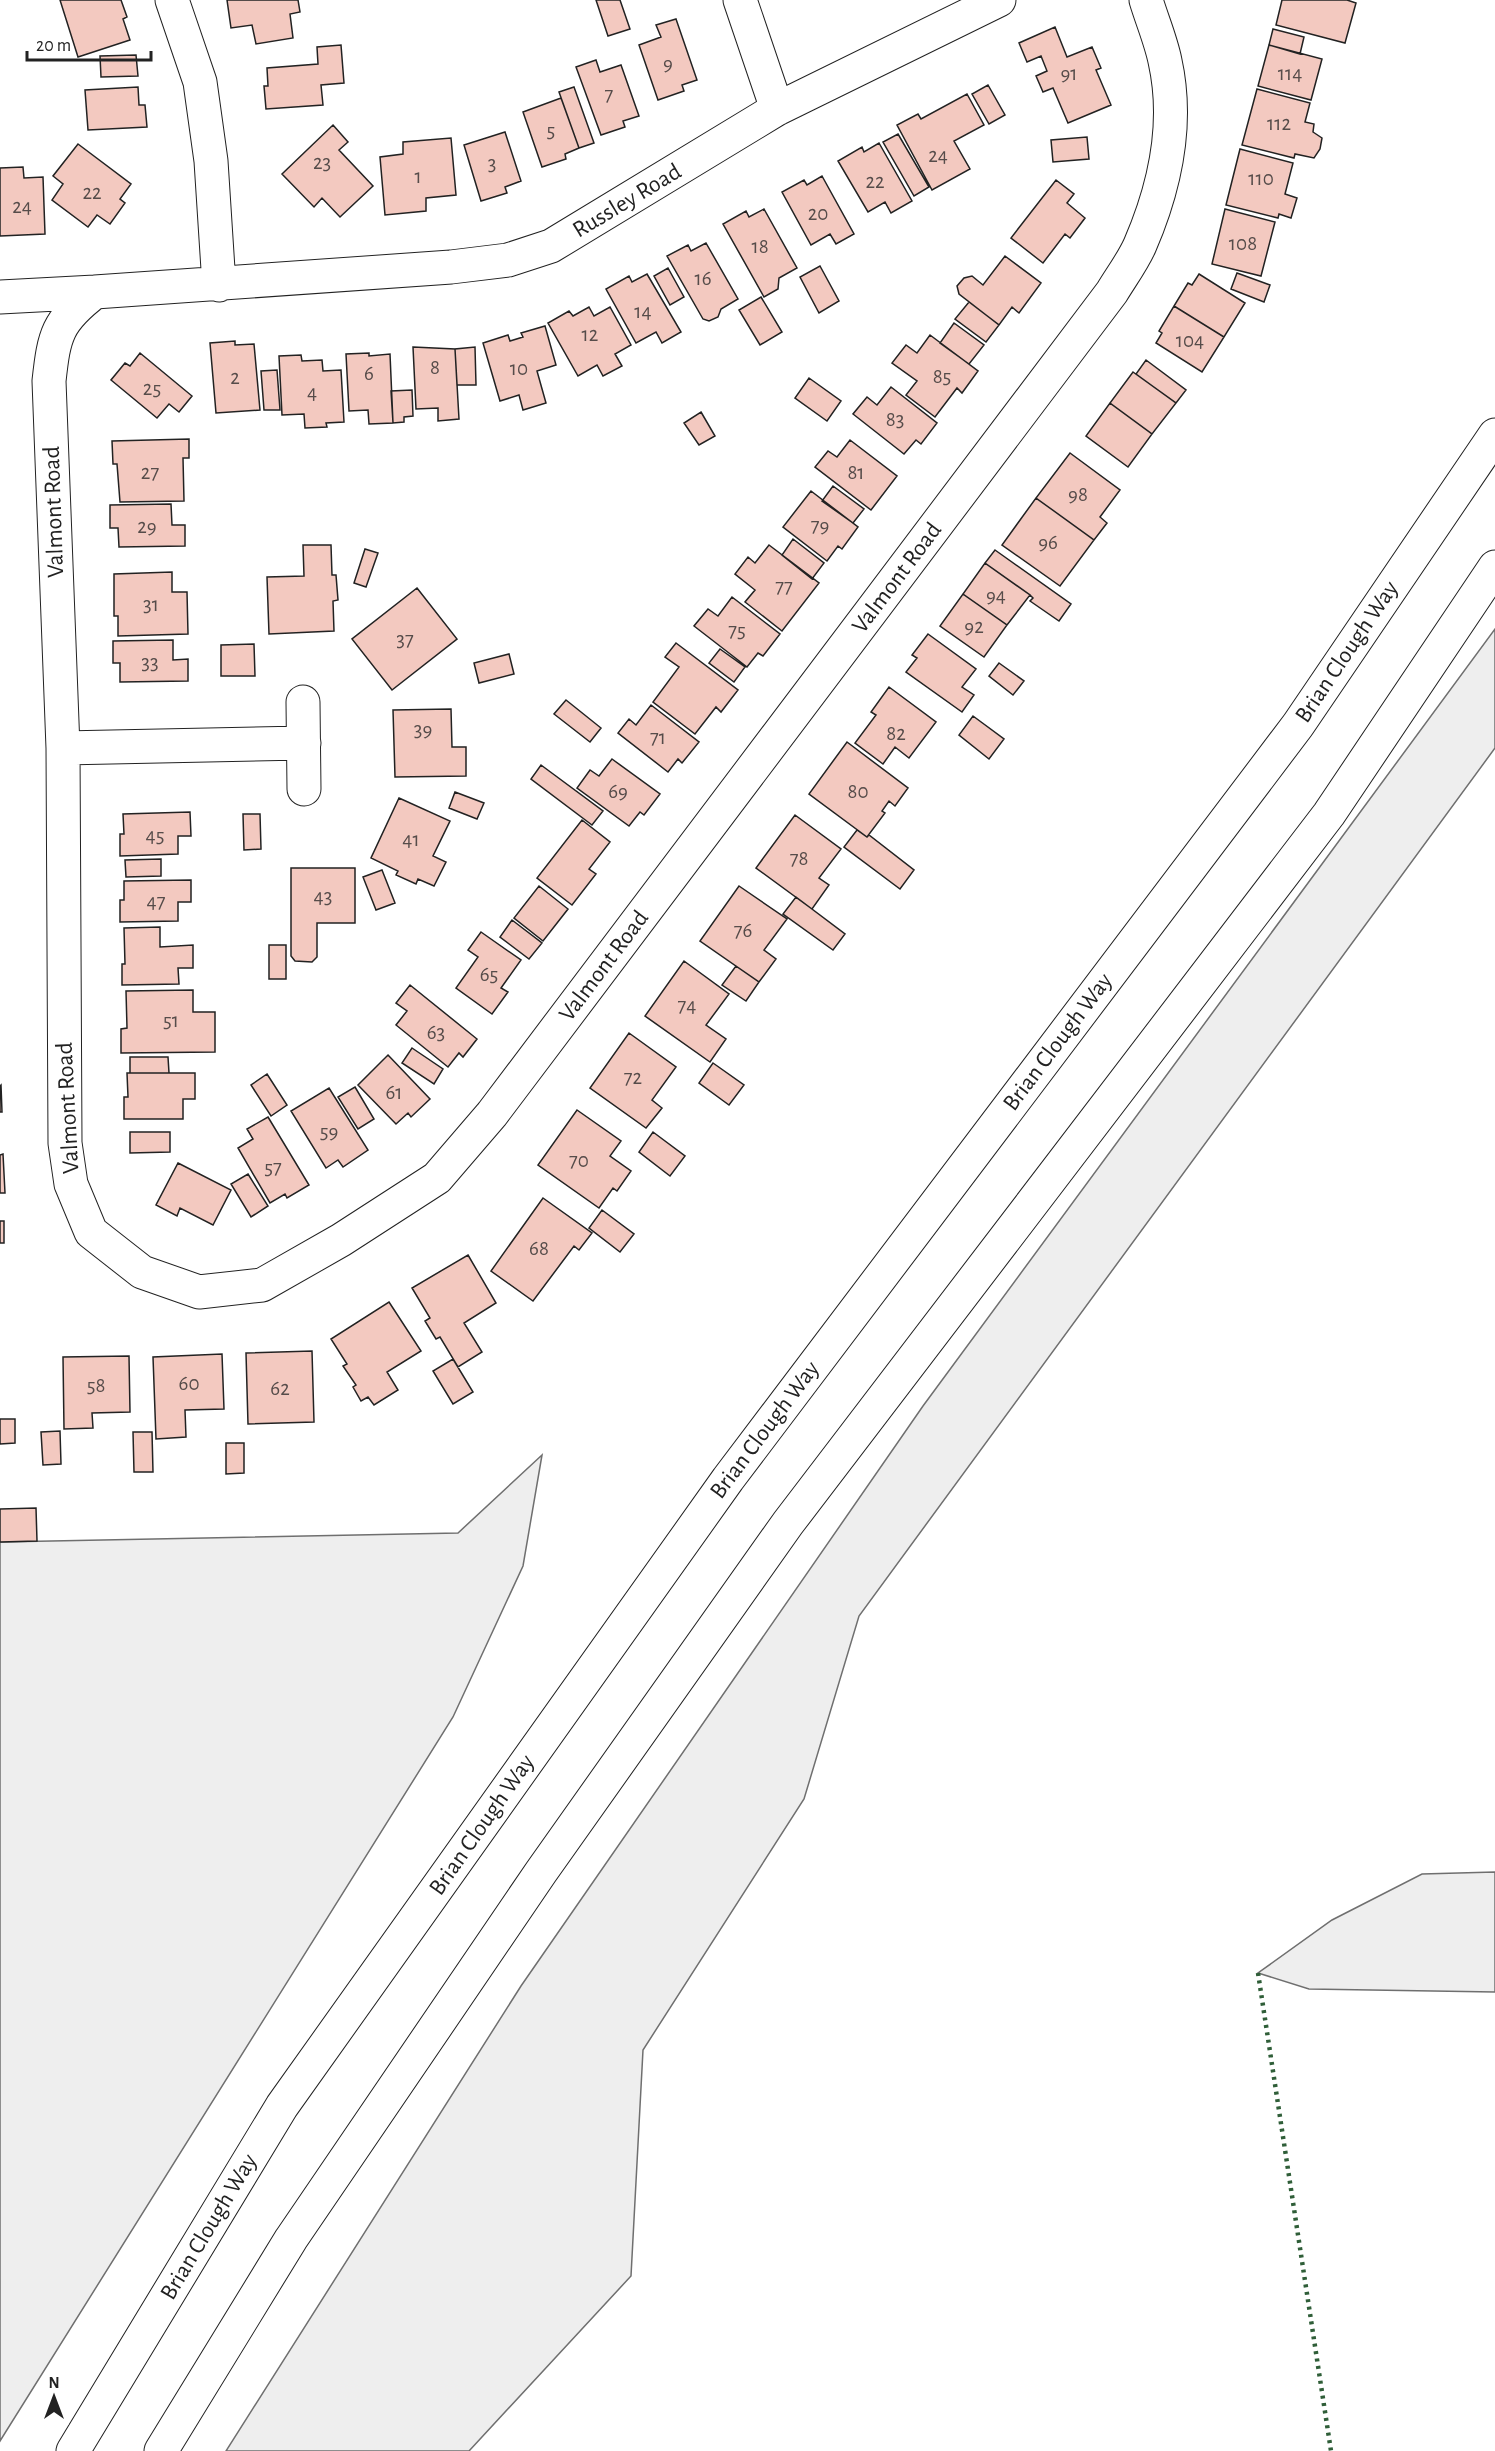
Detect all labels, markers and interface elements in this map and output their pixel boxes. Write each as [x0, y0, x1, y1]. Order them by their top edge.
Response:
scale bar [27, 24, 152, 62]
text: 20 m [36, 37, 71, 55]
house number: 9 [663, 53, 673, 74]
house number: 91 [1060, 63, 1078, 84]
house number: 114 [1278, 63, 1302, 84]
house number: 7 [605, 84, 614, 105]
house number: 112 [1267, 113, 1291, 134]
house number: 5 [547, 120, 555, 141]
house number: 24 [928, 145, 948, 166]
house number: 23 [313, 152, 331, 173]
house number: 3 [488, 153, 496, 174]
street label: Russley Road [569, 159, 685, 243]
house number: 1 [414, 166, 422, 187]
house number: 110 [1248, 168, 1274, 189]
house number: 22 [865, 171, 885, 192]
house number: 22 [82, 182, 102, 203]
house number: 24 [12, 196, 32, 217]
house number: 20 [808, 203, 828, 224]
house number: 108 [1229, 233, 1257, 254]
house number: 18 [751, 236, 769, 257]
house number: 16 [694, 268, 712, 289]
house number: 14 [634, 301, 652, 322]
house number: 12 [582, 324, 598, 345]
house number: 104 [1176, 330, 1204, 351]
house number: 8 [430, 357, 440, 378]
house number: 10 [510, 358, 528, 379]
house number: 6 [364, 363, 374, 384]
house number: 85 [933, 366, 951, 387]
house number: 2 [230, 367, 240, 388]
house number: 25 [143, 378, 161, 399]
house number: 4 [307, 382, 317, 403]
house number: 83 [886, 409, 904, 430]
street label: Valmont Road [40, 446, 68, 578]
house number: 27 [141, 462, 159, 483]
house number: 81 [847, 462, 865, 483]
house number: 98 [1068, 484, 1088, 505]
house number: 79 [811, 515, 829, 536]
house number: 29 [137, 516, 157, 537]
street label: Valmont Road [848, 518, 946, 638]
house number: 96 [1038, 532, 1058, 553]
house number: 77 [775, 576, 793, 597]
street label: Brian Clough Way [1291, 577, 1403, 727]
house number: 94 [986, 585, 1006, 606]
house number: 31 [143, 594, 159, 615]
house number: 92 [964, 616, 984, 637]
house number: 75 [728, 620, 746, 641]
house number: 37 [396, 629, 414, 650]
house number: 33 [141, 652, 159, 673]
house number: 39 [414, 719, 432, 740]
house number: 82 [886, 723, 906, 744]
house number: 71 [650, 727, 666, 748]
house number: 69 [608, 781, 628, 802]
house number: 80 [847, 781, 869, 802]
house number: 45 [146, 825, 164, 846]
house number: 41 [402, 829, 420, 850]
house number: 78 [790, 848, 808, 869]
house number: 43 [314, 886, 332, 907]
house number: 47 [147, 891, 166, 912]
street label: Valmont Road [555, 906, 653, 1026]
house number: 76 [734, 920, 752, 941]
house number: 65 [480, 964, 498, 985]
street label: Brian Clough Way [999, 969, 1117, 1115]
house number: 74 [678, 995, 696, 1016]
house number: 51 [163, 1010, 179, 1031]
house number: 63 [427, 1022, 445, 1043]
street label: Valmont Road [53, 1042, 83, 1174]
house number: 72 [624, 1067, 642, 1088]
house number: 61 [385, 1082, 403, 1103]
house number: 59 [320, 1121, 338, 1142]
house number: 70 [569, 1150, 589, 1171]
house number: 57 [264, 1157, 282, 1178]
house number: 68 [529, 1238, 549, 1259]
street label: Brian Clough Way [706, 1357, 824, 1503]
house number: 60 [179, 1373, 199, 1394]
house number: 58 [87, 1375, 105, 1396]
house number: 62 [270, 1378, 290, 1399]
street label: Brian Clough Way [425, 1750, 539, 1900]
street label: Brian Clough Way [156, 2150, 262, 2304]
north arrow [24, 2367, 84, 2427]
text: N [48, 2375, 60, 2391]

